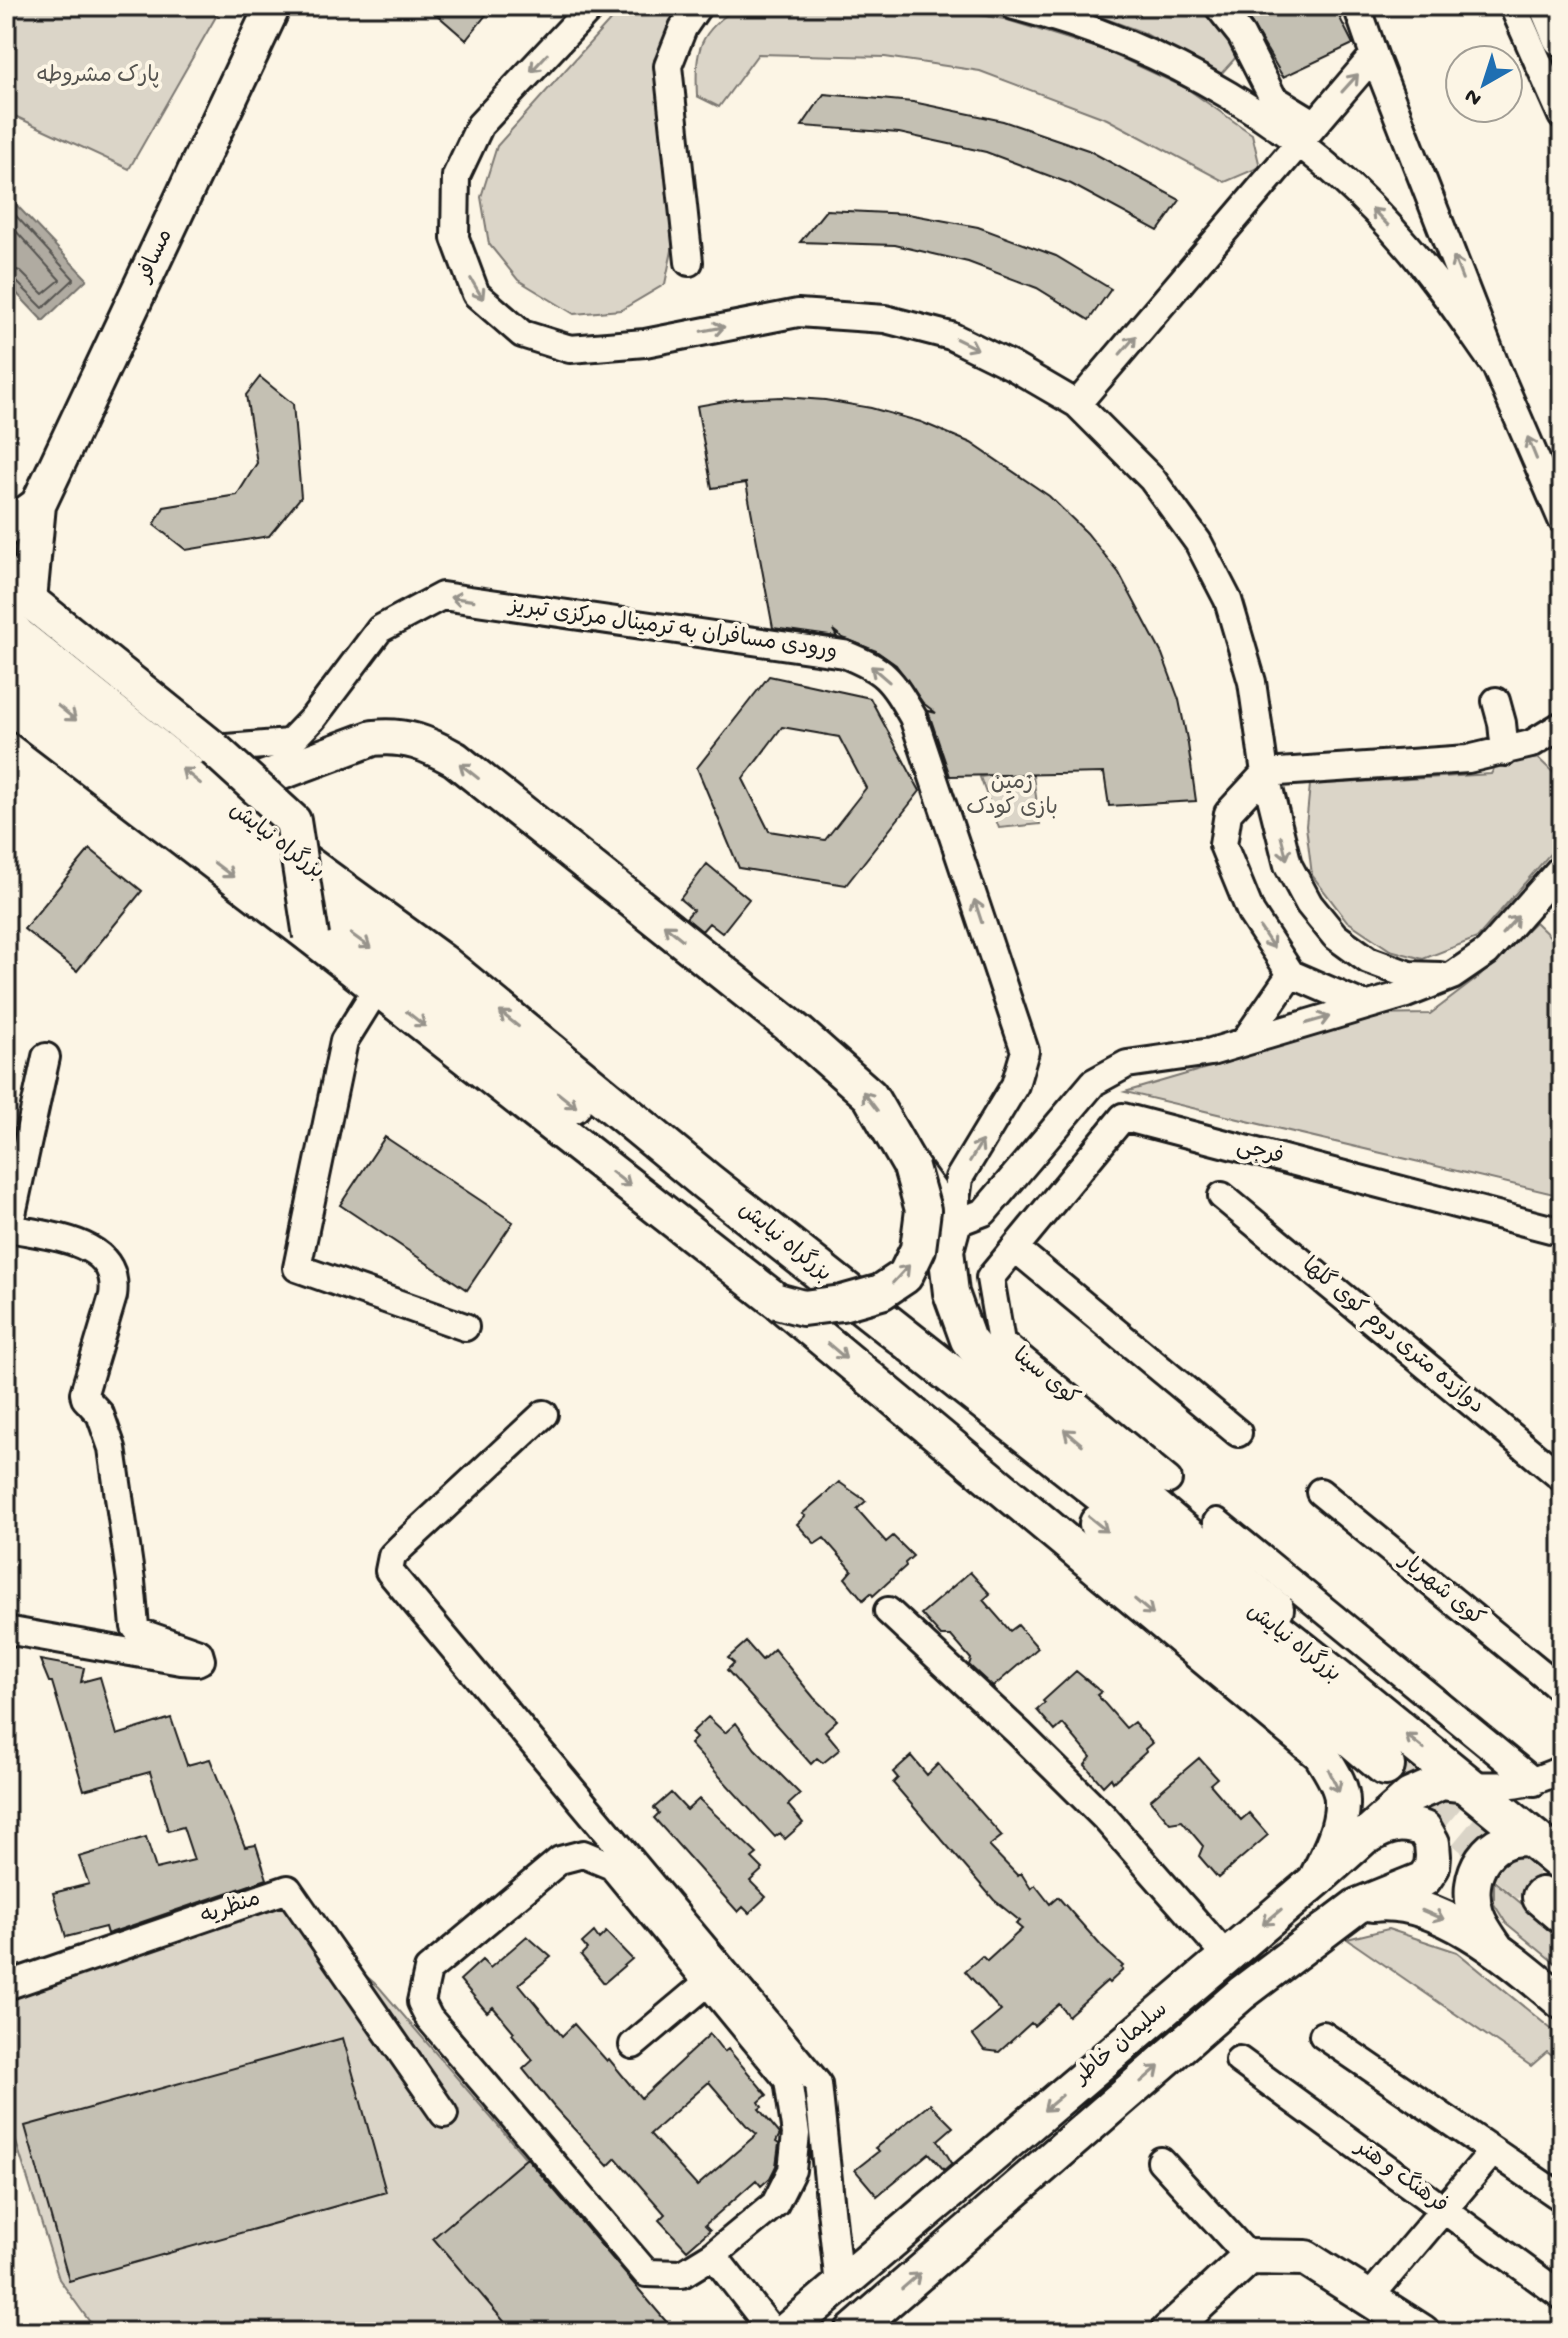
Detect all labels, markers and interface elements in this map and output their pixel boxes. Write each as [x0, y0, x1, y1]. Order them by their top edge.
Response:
north arrow [1444, 44, 1524, 124]
one-way arrow [529, 53, 548, 73]
park label: پارک مشروطه [36, 64, 160, 90]
one-way arrow [1340, 73, 1358, 93]
text: N [1460, 82, 1488, 111]
one-way arrow [1371, 208, 1390, 227]
street label: مسافر [132, 225, 179, 288]
one-way arrow [1449, 256, 1464, 281]
one-way arrow [469, 277, 485, 300]
one-way arrow [700, 321, 726, 336]
one-way arrow [1119, 336, 1137, 356]
one-way arrow [955, 337, 979, 352]
one-way arrow [1524, 436, 1539, 461]
one-way arrow [450, 591, 475, 606]
street label: ورودی مسافران به ترمینال مرکزی تبریز [505, 594, 839, 666]
one-way arrow [871, 665, 891, 683]
one-way arrow [56, 705, 77, 722]
one-way arrow [459, 762, 480, 779]
one-way arrow [181, 767, 202, 785]
park label: زمین بازی کودک [966, 771, 1058, 822]
street label: بزرگراه نیایش [223, 795, 330, 886]
one-way arrow [1277, 835, 1292, 861]
one-way arrow [213, 861, 234, 878]
one-way arrow [970, 899, 985, 924]
one-way arrow [1501, 916, 1519, 936]
one-way arrow [663, 923, 684, 941]
one-way arrow [1259, 926, 1275, 948]
one-way arrow [349, 933, 371, 949]
one-way arrow [405, 1010, 426, 1028]
one-way arrow [499, 1010, 519, 1028]
one-way arrow [1305, 1012, 1331, 1027]
one-way arrow [556, 1091, 577, 1109]
one-way arrow [862, 1091, 879, 1112]
street label: فرجی [1234, 1134, 1286, 1172]
one-way arrow [968, 1140, 984, 1163]
one-way arrow [610, 1171, 631, 1188]
street label: بزرگراه نیایش [732, 1195, 838, 1288]
street label: دوازده متری دوم کوی گلها [1295, 1251, 1490, 1421]
one-way arrow [891, 1265, 910, 1285]
one-way arrow [826, 1342, 846, 1360]
street label: کوی سینا [1007, 1344, 1083, 1412]
one-way arrow [1064, 1428, 1084, 1446]
one-way arrow [1087, 1515, 1108, 1533]
street label: کوی شهریار [1392, 1548, 1489, 1633]
street label: بزرگراه نیایش [1241, 1597, 1347, 1689]
one-way arrow [1133, 1598, 1154, 1616]
one-way arrow [1405, 1733, 1426, 1750]
one-way arrow [1327, 1768, 1342, 1792]
street label: منظریه [198, 1887, 264, 1931]
one-way arrow [1263, 1908, 1283, 1926]
one-way arrow [1420, 1909, 1445, 1923]
street label: سلیمان خاطر [1069, 1997, 1174, 2092]
one-way arrow [1139, 2065, 1159, 2083]
one-way arrow [1043, 2094, 1063, 2112]
street label: فرهنگ و هنر [1348, 2132, 1454, 2220]
one-way arrow [900, 2272, 921, 2290]

